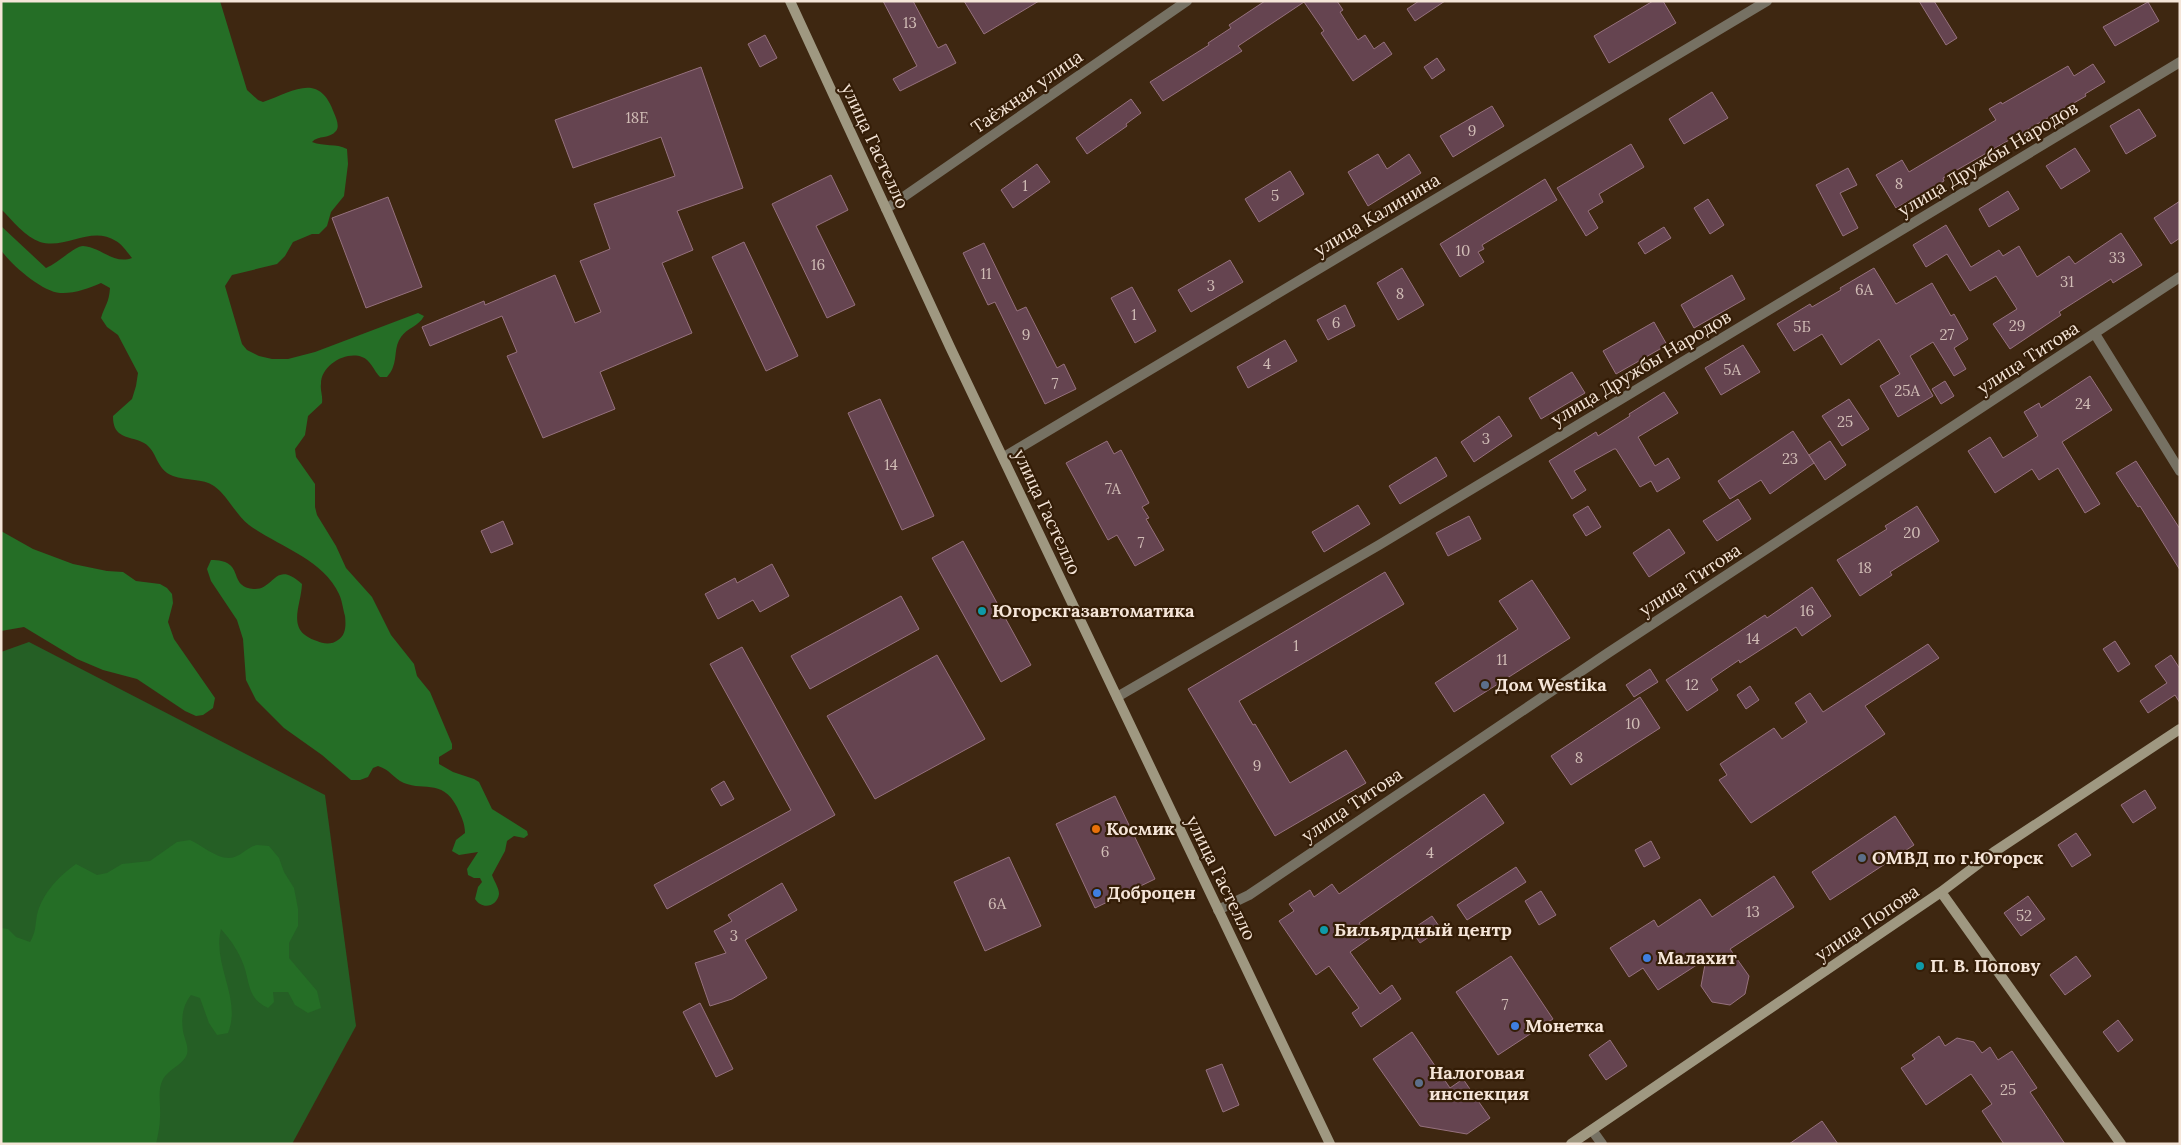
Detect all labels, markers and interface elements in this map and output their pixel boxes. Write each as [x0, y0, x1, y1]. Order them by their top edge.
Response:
house number: 13 [903, 13, 917, 32]
street label: Таёжная улица [967, 45, 1087, 139]
street label: улица Гастелло [836, 79, 915, 212]
street label: улица Дружбы Народов [1894, 96, 2082, 221]
house number: 18Е [625, 108, 649, 127]
house number: 9 [1468, 121, 1476, 140]
street label: улица Калинина [1310, 168, 1444, 261]
house number: 8 [1895, 174, 1903, 193]
house number: 1 [1022, 176, 1028, 195]
house number: 5 [1271, 186, 1279, 205]
house number: 10 [1456, 241, 1470, 260]
house number: 33 [2109, 248, 2125, 267]
house number: 16 [811, 255, 825, 274]
house number: 11 [981, 264, 991, 283]
house number: 31 [2060, 272, 2074, 291]
house number: 3 [1207, 276, 1215, 295]
house number: 6А [1855, 280, 1874, 299]
house number: 8 [1396, 284, 1404, 303]
house number: 1 [1131, 305, 1137, 324]
street label: улица Дружбы Народов [1547, 305, 1735, 430]
house number: 6 [1332, 313, 1340, 332]
street label: улица Титова [1972, 316, 2083, 399]
house number: 29 [2009, 316, 2025, 335]
house number: 5Б [1793, 317, 1811, 336]
house number: 9 [1022, 325, 1030, 344]
house number: 27 [1940, 325, 1955, 344]
house number: 4 [1263, 354, 1271, 373]
house number: 5А [1723, 360, 1741, 379]
house number: 7 [1052, 374, 1059, 393]
house number: 25А [1894, 381, 1920, 400]
house number: 24 [2075, 394, 2091, 413]
house number: 25 [1837, 412, 1853, 431]
house number: 3 [1482, 429, 1490, 448]
street label: улица Гастелло [1008, 445, 1087, 578]
house number: 23 [1782, 449, 1798, 468]
house number: 14 [884, 455, 898, 474]
house number: 7А [1105, 479, 1122, 498]
house number: 20 [1903, 523, 1921, 542]
house number: 7 [1138, 533, 1145, 552]
street label: улица Титова [1634, 538, 1745, 621]
house number: 18 [1858, 558, 1872, 577]
place label: Югорскгазавтоматика [992, 599, 1195, 622]
house number: 16 [1800, 601, 1814, 620]
marker: Югорскгазавтоматика [976, 605, 988, 617]
house number: 14 [1746, 629, 1760, 648]
house number: 1 [1293, 636, 1299, 655]
house number: 11 [1497, 650, 1507, 669]
place label: Дом Westika [1495, 673, 1607, 696]
house number: 12 [1685, 675, 1699, 694]
marker: Дом Westika [1479, 679, 1491, 691]
house number: 10 [1626, 714, 1640, 733]
house number: 8 [1575, 748, 1583, 767]
house number: 9 [1253, 756, 1261, 775]
street label: улица Титова [1297, 762, 1407, 847]
street label: улица Гастелло [1181, 812, 1262, 944]
place label: Космик [1106, 817, 1175, 840]
marker: Космик [1090, 823, 1102, 835]
house number: 6 [1101, 842, 1109, 861]
house number: 4 [1426, 843, 1434, 862]
place label: ОМВД по г.Югорск [1872, 846, 2044, 869]
marker: ОМВД по г.Югорск [1856, 852, 1868, 864]
street label: улица Попова [1810, 879, 1923, 966]
place label: Доброцен [1107, 881, 1196, 904]
marker: Доброцен [1091, 887, 1103, 899]
house number: 6А [988, 894, 1007, 913]
house number: 13 [1746, 902, 1760, 921]
house number: 52 [2016, 906, 2032, 925]
place label: Бильярдный центр [1334, 918, 1512, 941]
marker: Бильярдный центр [1318, 924, 1330, 936]
house number: 3 [730, 926, 738, 945]
place label: Малахит [1657, 946, 1737, 969]
marker: Малахит [1641, 952, 1653, 964]
place label: П. В. Попову [1930, 954, 2040, 977]
marker: П. В. Попову [1914, 960, 1926, 972]
house number: 7 [1502, 995, 1509, 1014]
place label: Монетка [1525, 1014, 1604, 1037]
marker: Монетка [1509, 1020, 1521, 1032]
place label: Налоговая инспекция [1429, 1061, 1529, 1105]
marker: Налоговая инспекция [1413, 1077, 1425, 1089]
house number: 25 [2000, 1080, 2016, 1099]

